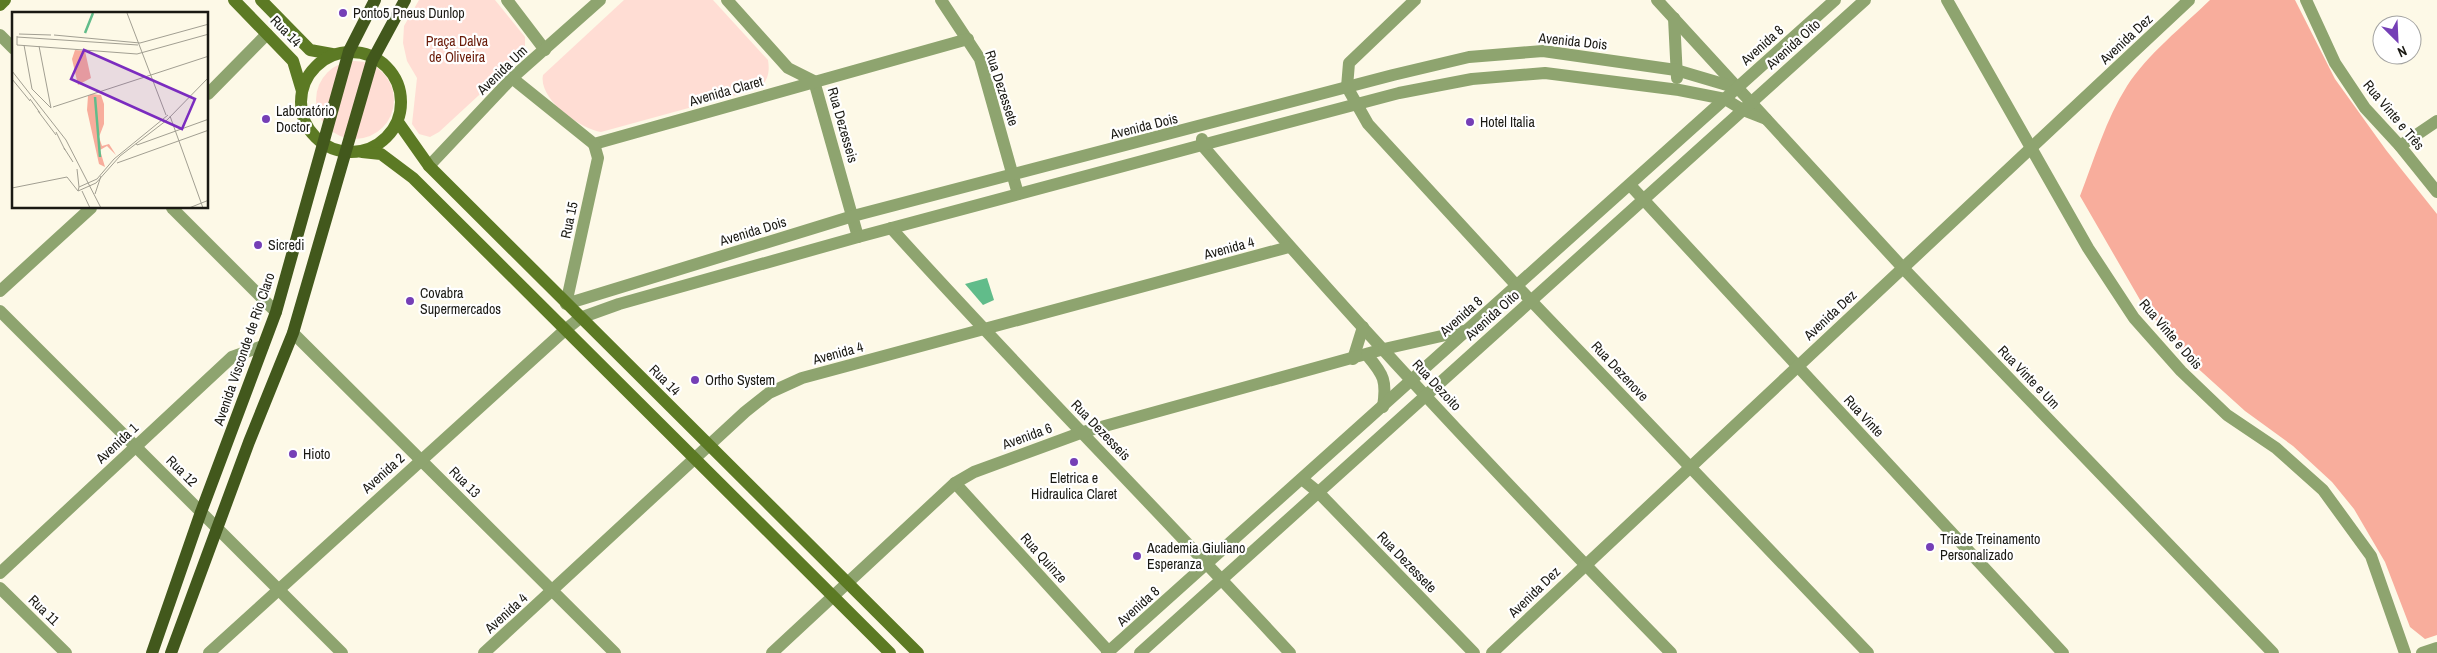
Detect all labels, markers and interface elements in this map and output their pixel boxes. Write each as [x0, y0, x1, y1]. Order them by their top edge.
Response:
place label: Ponto5 Pneus Dunlop [353, 4, 465, 22]
marker: Ponto5 Pneus Dunlop [337, 7, 349, 19]
street label: Avenida Dez [2095, 10, 2156, 69]
street label: Rua 14 [267, 11, 306, 51]
inset map [12, 12, 209, 209]
street label: Avenida Oito [1761, 15, 1824, 74]
north arrow [2372, 15, 2422, 65]
street label: Avenida 8 [1736, 21, 1787, 70]
street label: Avenida Dois [1537, 28, 1608, 54]
park label: Praça Dalva de Oliveira [426, 32, 489, 66]
street label: Avenida Um [472, 42, 531, 99]
text: N [2395, 42, 2410, 62]
street label: Rua Dezessete [981, 48, 1023, 128]
street label: Avenida Claret [686, 72, 765, 110]
street label: Rua Vinte e Três [2359, 76, 2429, 154]
street label: Rua Dezesseis [824, 85, 862, 165]
place label: Laboratório Doctor [276, 102, 335, 136]
street label: Avenida Dois [1108, 109, 1180, 143]
marker: Laboratório Doctor [260, 113, 272, 125]
place label: Hotel Italia [1480, 113, 1535, 131]
marker: Hotel Italia [1464, 116, 1476, 128]
street label: Rua 15 [556, 200, 582, 240]
street label: Avenida Dois [717, 212, 789, 250]
street label: Avenida 4 [1201, 232, 1257, 264]
place label: Sicredi [268, 236, 304, 254]
marker: Sicredi [252, 239, 264, 251]
street label: Avenida Visconde de Rio Claro [209, 270, 279, 429]
place label: Covabra Supermercados [420, 284, 501, 318]
street label: Avenida Oito [1460, 286, 1523, 345]
street label: Avenida Dez [1799, 286, 1860, 345]
street label: Avenida 8 [1435, 292, 1486, 341]
marker: Covabra Supermercados [404, 295, 416, 307]
street label: Rua Vinte e Dois [2136, 295, 2207, 373]
street label: Avenida 4 [810, 337, 866, 369]
street label: Rua Dezenove [1588, 337, 1652, 405]
street label: Rua Vinte e Um [1994, 341, 2064, 413]
street label: Rua Dezoito [1409, 356, 1465, 414]
street label: Rua 14 [646, 361, 685, 400]
place label: Ortho System [705, 371, 775, 389]
marker: Ortho System [689, 374, 701, 386]
street label: Rua Vinte [1840, 391, 1888, 441]
street label: Rua Dezesseis [1067, 396, 1135, 464]
street label: Avenida 1 [91, 418, 142, 468]
street label: Avenida 6 [999, 419, 1054, 454]
place label: Hioto [303, 445, 330, 463]
marker: Hioto [287, 448, 299, 460]
street label: Avenida 2 [357, 449, 408, 498]
street label: Rua 12 [163, 452, 201, 490]
marker: Eletrica e Hidraulica Claret [1068, 456, 1080, 468]
street label: Rua 13 [446, 463, 484, 501]
place label: Eletrica e Hidraulica Claret [1031, 469, 1117, 503]
street label: Rua Dezessete [1373, 528, 1441, 596]
street label: Rua Quinze [1017, 529, 1071, 587]
place label: Triade Treinamento Personalizado [1940, 530, 2040, 564]
place label: Academia Giuliano Esperanza [1146, 539, 1245, 573]
marker: Triade Treinamento Personalizado [1924, 541, 1936, 553]
marker: Academia Giuliano Esperanza [1131, 550, 1143, 562]
street label: Avenida Dez [1503, 563, 1564, 622]
street label: Avenida 8 [1112, 582, 1163, 631]
street label: Avenida 4 [480, 589, 532, 638]
street label: Rua 11 [25, 591, 64, 629]

